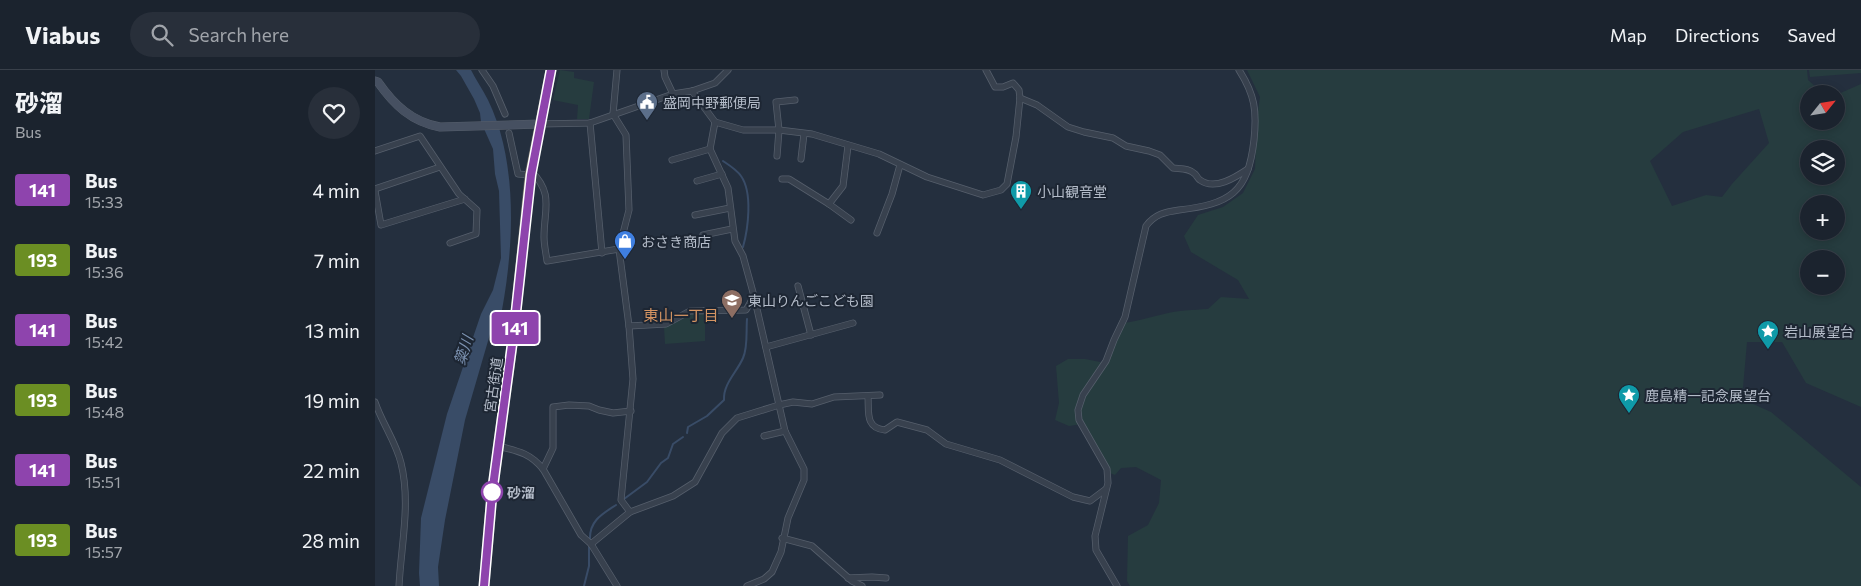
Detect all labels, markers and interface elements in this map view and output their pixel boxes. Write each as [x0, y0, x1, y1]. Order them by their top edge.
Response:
search box [130, 12, 480, 57]
text: Viabus [25, 20, 100, 49]
icon: search [148, 21, 176, 49]
text: Search here [188, 23, 289, 46]
text: Map [1610, 24, 1647, 46]
text: Directions [1675, 24, 1759, 46]
text: Saved [1787, 24, 1836, 46]
north arrow [1800, 85, 1845, 130]
map controls [1800, 85, 1845, 295]
button: heart [308, 87, 360, 139]
text: 砂溜 [15, 88, 63, 117]
public building icon: 盛岡中野郵便局 [635, 90, 659, 121]
place label: 盛岡中野郵便局 [663, 94, 761, 111]
text: Bus [15, 122, 42, 141]
button: layers [1800, 140, 1845, 185]
text: Bus [85, 169, 117, 192]
text: 141 [29, 179, 56, 201]
text: 4 min [313, 179, 360, 202]
building icon: 小山観音堂 [1009, 179, 1033, 210]
place label: 小山観音堂 [1037, 183, 1107, 200]
text: 15:33 [85, 192, 123, 211]
button: + [1800, 195, 1845, 240]
shop icon: おさき商店 [613, 229, 637, 260]
place label: おさき商店 [641, 233, 711, 250]
text: Bus [85, 239, 117, 262]
text: 193 [28, 249, 57, 271]
text: 7 min [314, 249, 360, 272]
button: − [1800, 250, 1845, 295]
text: 15:36 [85, 262, 124, 281]
school or university icon: 東山りんごこども園 [720, 288, 744, 319]
place label: 東山りんごこども園 [748, 292, 874, 309]
district label: 東山一丁目 [643, 306, 719, 324]
text: Bus [85, 309, 117, 332]
line badge: 141 [486, 312, 544, 344]
text: 141 [502, 317, 528, 339]
text: 141 [29, 319, 56, 341]
text: 13 min [305, 319, 360, 342]
place icon: 岩山展望台 [1756, 319, 1780, 350]
place label: 岩山展望台 [1784, 323, 1854, 340]
water label: 簗川 [450, 331, 477, 367]
text: 15:42 [85, 332, 123, 351]
street label: 宮古街道 [481, 356, 505, 414]
text: Bus [85, 379, 117, 402]
place icon: 鹿島精一記念展望台 [1617, 383, 1641, 414]
place label: 鹿島精一記念展望台 [1645, 387, 1771, 404]
text: 193 [28, 389, 57, 411]
text: 19 min [304, 389, 360, 412]
text: 15:48 [85, 402, 124, 421]
text: Bus [85, 449, 117, 472]
text: 141 [29, 459, 56, 481]
text: 22 min [303, 459, 360, 482]
text: 15:51 [85, 472, 121, 491]
marker: 砂溜 [481, 481, 503, 503]
place label: 砂溜 [507, 484, 535, 501]
text: Bus [85, 519, 117, 542]
text: 193 [28, 529, 57, 551]
text: 28 min [302, 529, 360, 552]
text: 15:57 [85, 542, 122, 561]

